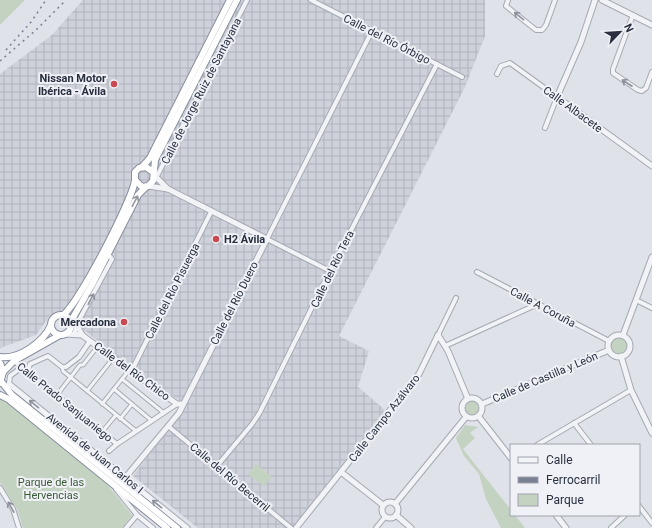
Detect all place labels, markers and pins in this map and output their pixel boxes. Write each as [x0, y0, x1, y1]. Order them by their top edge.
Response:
place label: Nissan Motor Ibérica - Ávila [38, 72, 106, 98]
marker: Nissan Motor Ibérica - Ávila [109, 79, 119, 89]
place label: H2 Ávila [224, 233, 265, 246]
marker: H2 Ávila [211, 234, 221, 244]
place label: Mercadona [60, 316, 116, 329]
marker: Mercadona [119, 317, 129, 327]

